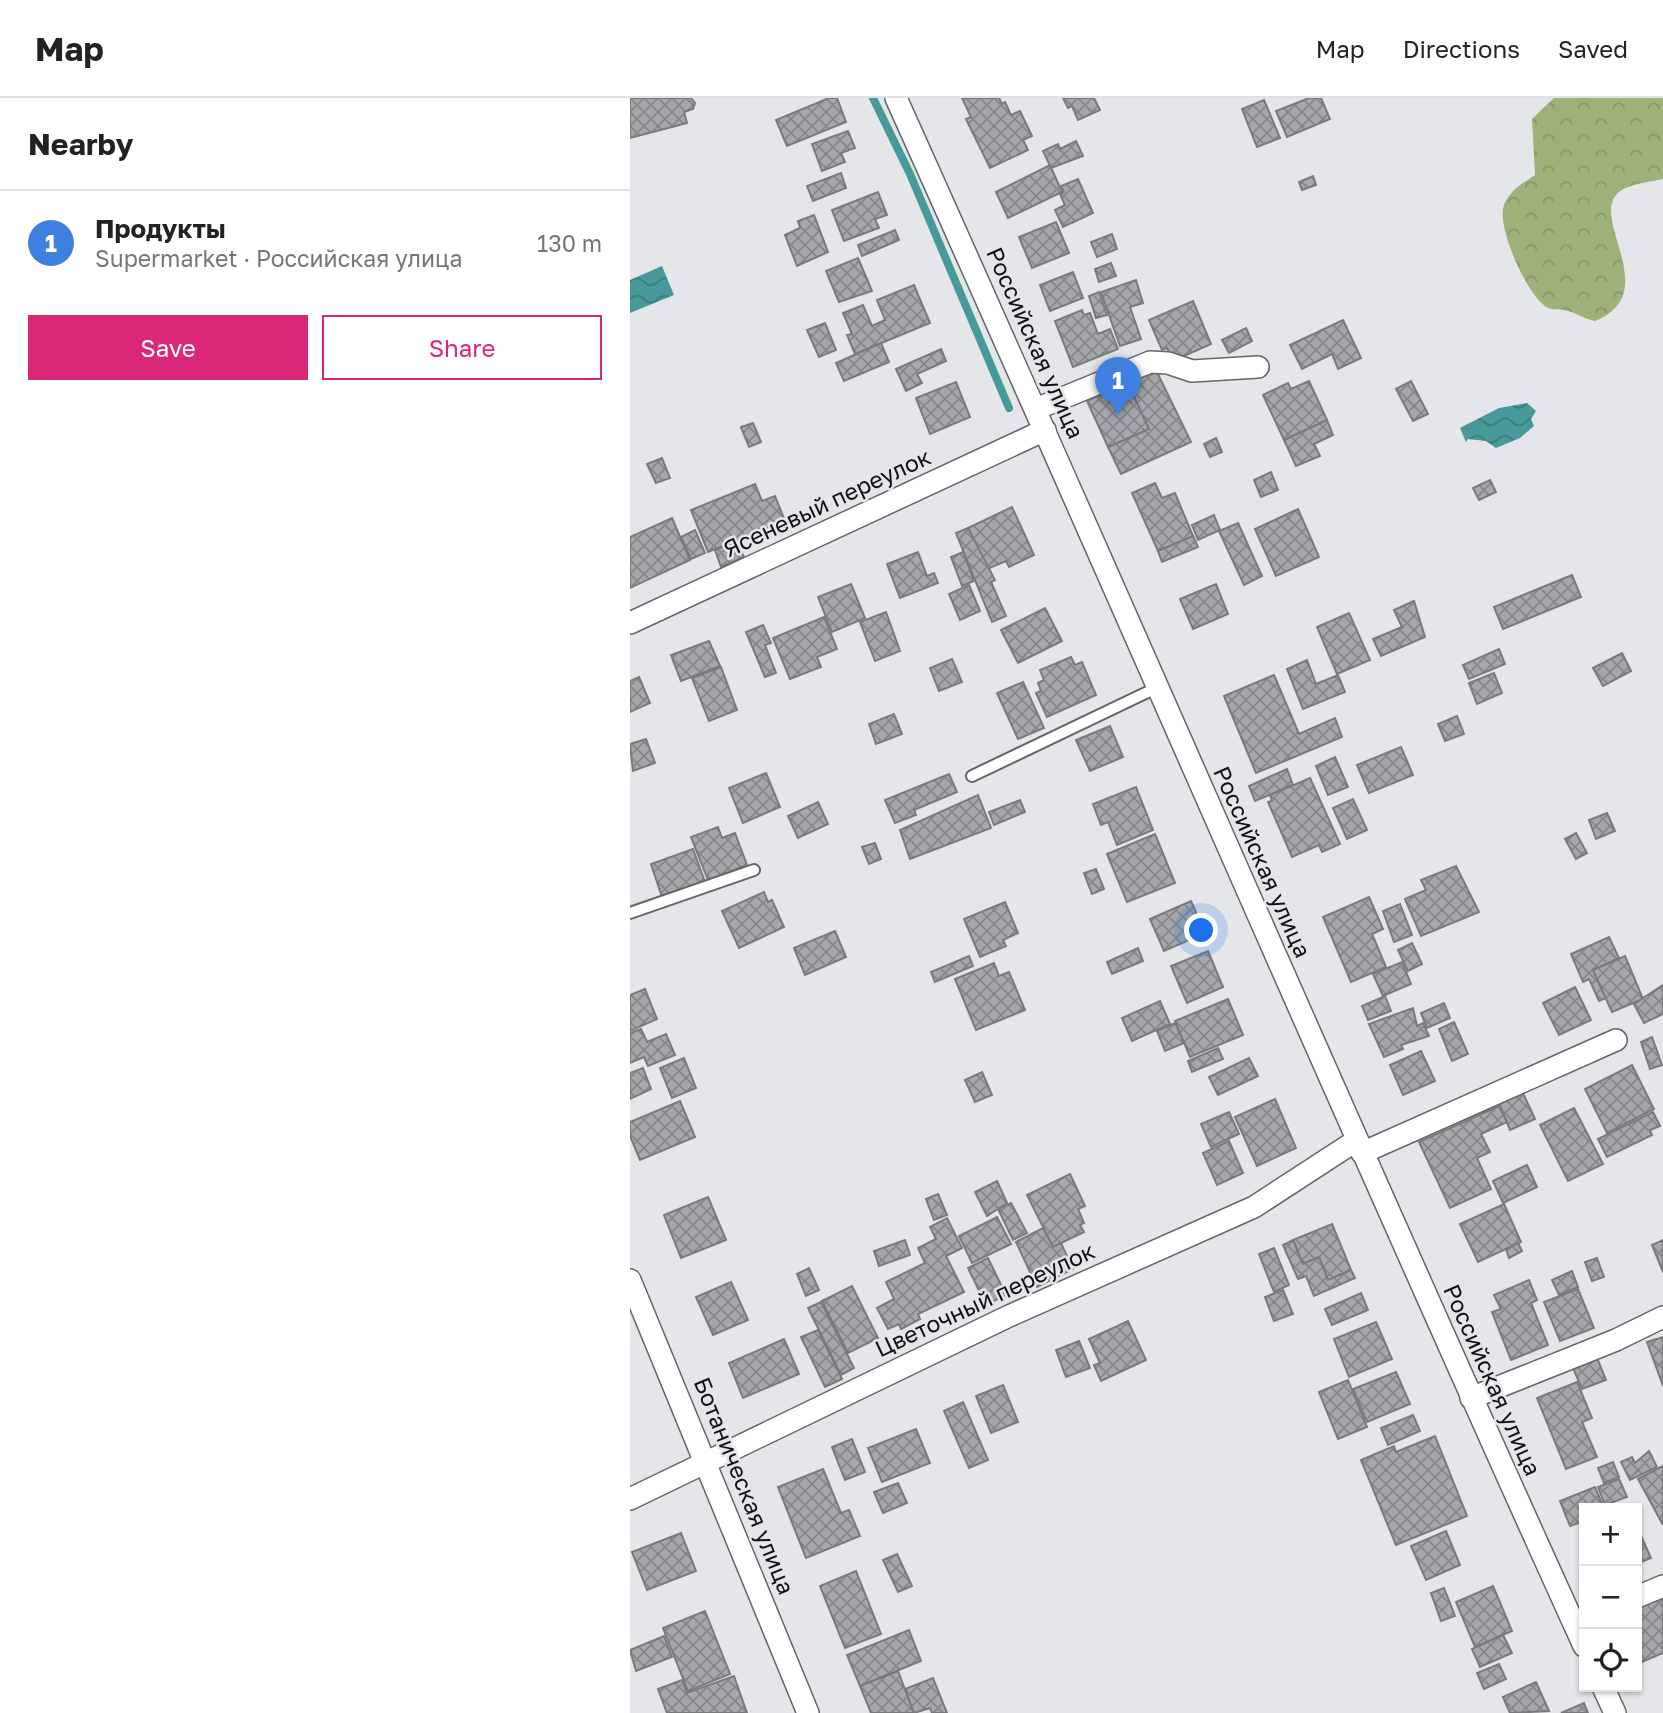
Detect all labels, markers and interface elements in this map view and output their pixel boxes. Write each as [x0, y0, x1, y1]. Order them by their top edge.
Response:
text: Map [35, 29, 104, 68]
text: Map [1316, 34, 1365, 63]
text: Directions [1403, 34, 1520, 63]
text: Saved [1558, 34, 1628, 63]
text: Nearby [28, 126, 133, 162]
text: Продукты [95, 213, 226, 244]
text: 1 [45, 229, 57, 257]
text: 130 m [537, 229, 602, 257]
street label: Российская улица [981, 243, 1091, 443]
text: Supermarket · Российская улица [95, 244, 462, 272]
button: Save [28, 315, 308, 380]
button: Share [322, 315, 602, 380]
pin: 1 [1095, 357, 1141, 415]
street label: Ясеневый переулок [718, 442, 935, 562]
street label: Российская улица [1208, 762, 1318, 962]
your location [1184, 913, 1218, 947]
street label: Цветочный переулок [870, 1236, 1099, 1362]
street label: Российская улица [1438, 1280, 1548, 1480]
street label: Ботаническая улица [689, 1373, 801, 1598]
map controls [1579, 1503, 1642, 1692]
button: + [1579, 1503, 1642, 1566]
button: − [1579, 1566, 1642, 1629]
button: locate [1579, 1629, 1642, 1692]

